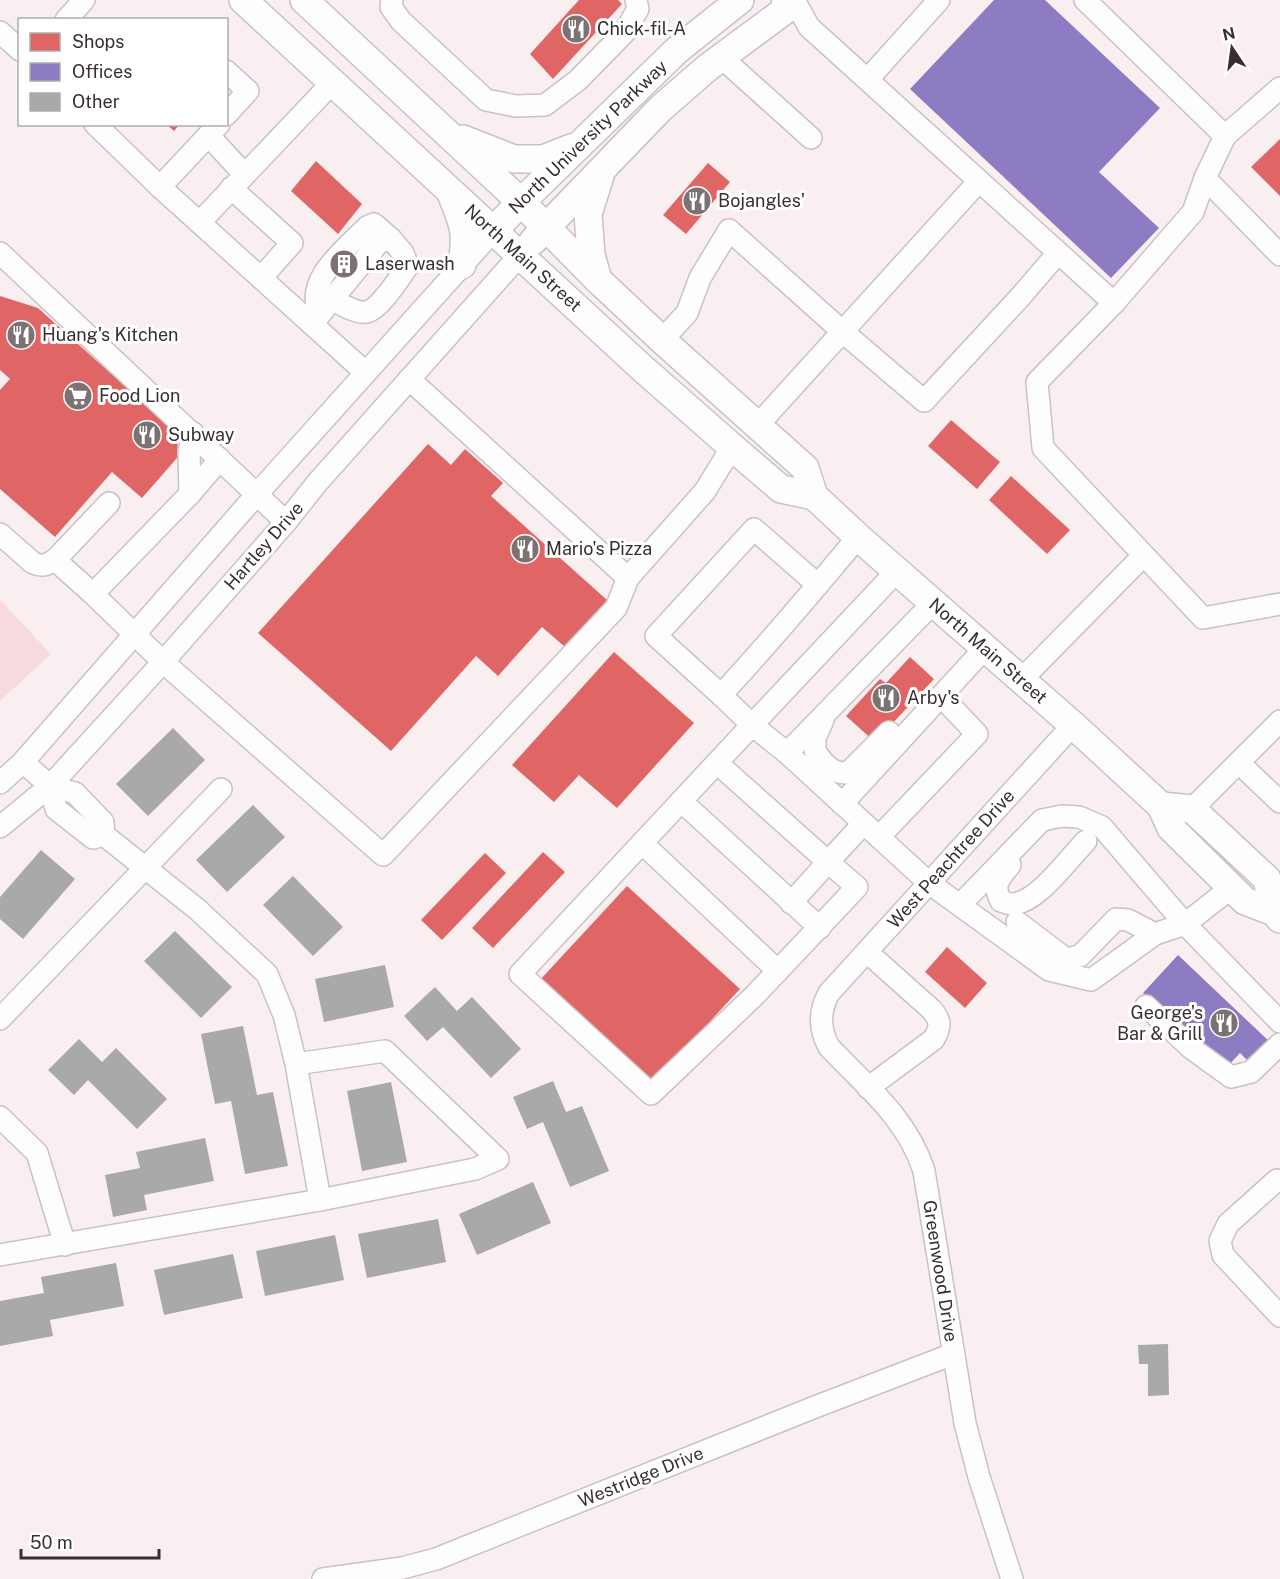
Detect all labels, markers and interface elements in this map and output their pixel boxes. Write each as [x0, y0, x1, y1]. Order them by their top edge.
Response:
restaurant icon: Chick-fil-A [560, 13, 592, 45]
legend [18, 18, 228, 126]
place label: Chick-fil-A [597, 18, 686, 39]
north arrow [1202, 18, 1262, 78]
text: N [1221, 23, 1237, 45]
text: Shops [72, 31, 124, 52]
street label: North University Parkway [504, 55, 671, 218]
text: Offices [72, 61, 132, 82]
text: Other [72, 91, 120, 112]
restaurant icon: Bojangles' [681, 185, 713, 217]
place label: Bojangles' [718, 190, 805, 211]
street label: North Main Street [461, 200, 586, 316]
building icon: Laserwash [328, 248, 360, 280]
place label: Laserwash [365, 253, 455, 274]
restaurant icon: Huang's Kitchen [5, 319, 37, 351]
place label: Huang's Kitchen [42, 324, 179, 345]
supermarket icon: Food Lion [62, 380, 94, 412]
place label: Food Lion [99, 385, 180, 406]
restaurant icon: Subway [131, 419, 163, 451]
place label: Subway [168, 424, 235, 445]
street label: Hartley Drive [220, 497, 307, 594]
restaurant icon: Mario's Pizza [509, 533, 541, 565]
place label: Mario's Pizza [546, 538, 652, 559]
street label: North Main Street [925, 594, 1052, 708]
restaurant icon: Arby's [870, 682, 902, 714]
place label: Arby's [907, 687, 959, 708]
street label: West Peachtree Drive [883, 785, 1018, 932]
place label: George's Bar & Grill [1117, 1002, 1203, 1044]
restaurant icon: George's Bar & Grill [1208, 1007, 1240, 1039]
street label: Greenwood Drive [919, 1199, 962, 1343]
street label: Westridge Drive [575, 1442, 706, 1511]
scale bar [21, 1522, 159, 1560]
text: 50 m [30, 1532, 73, 1553]

